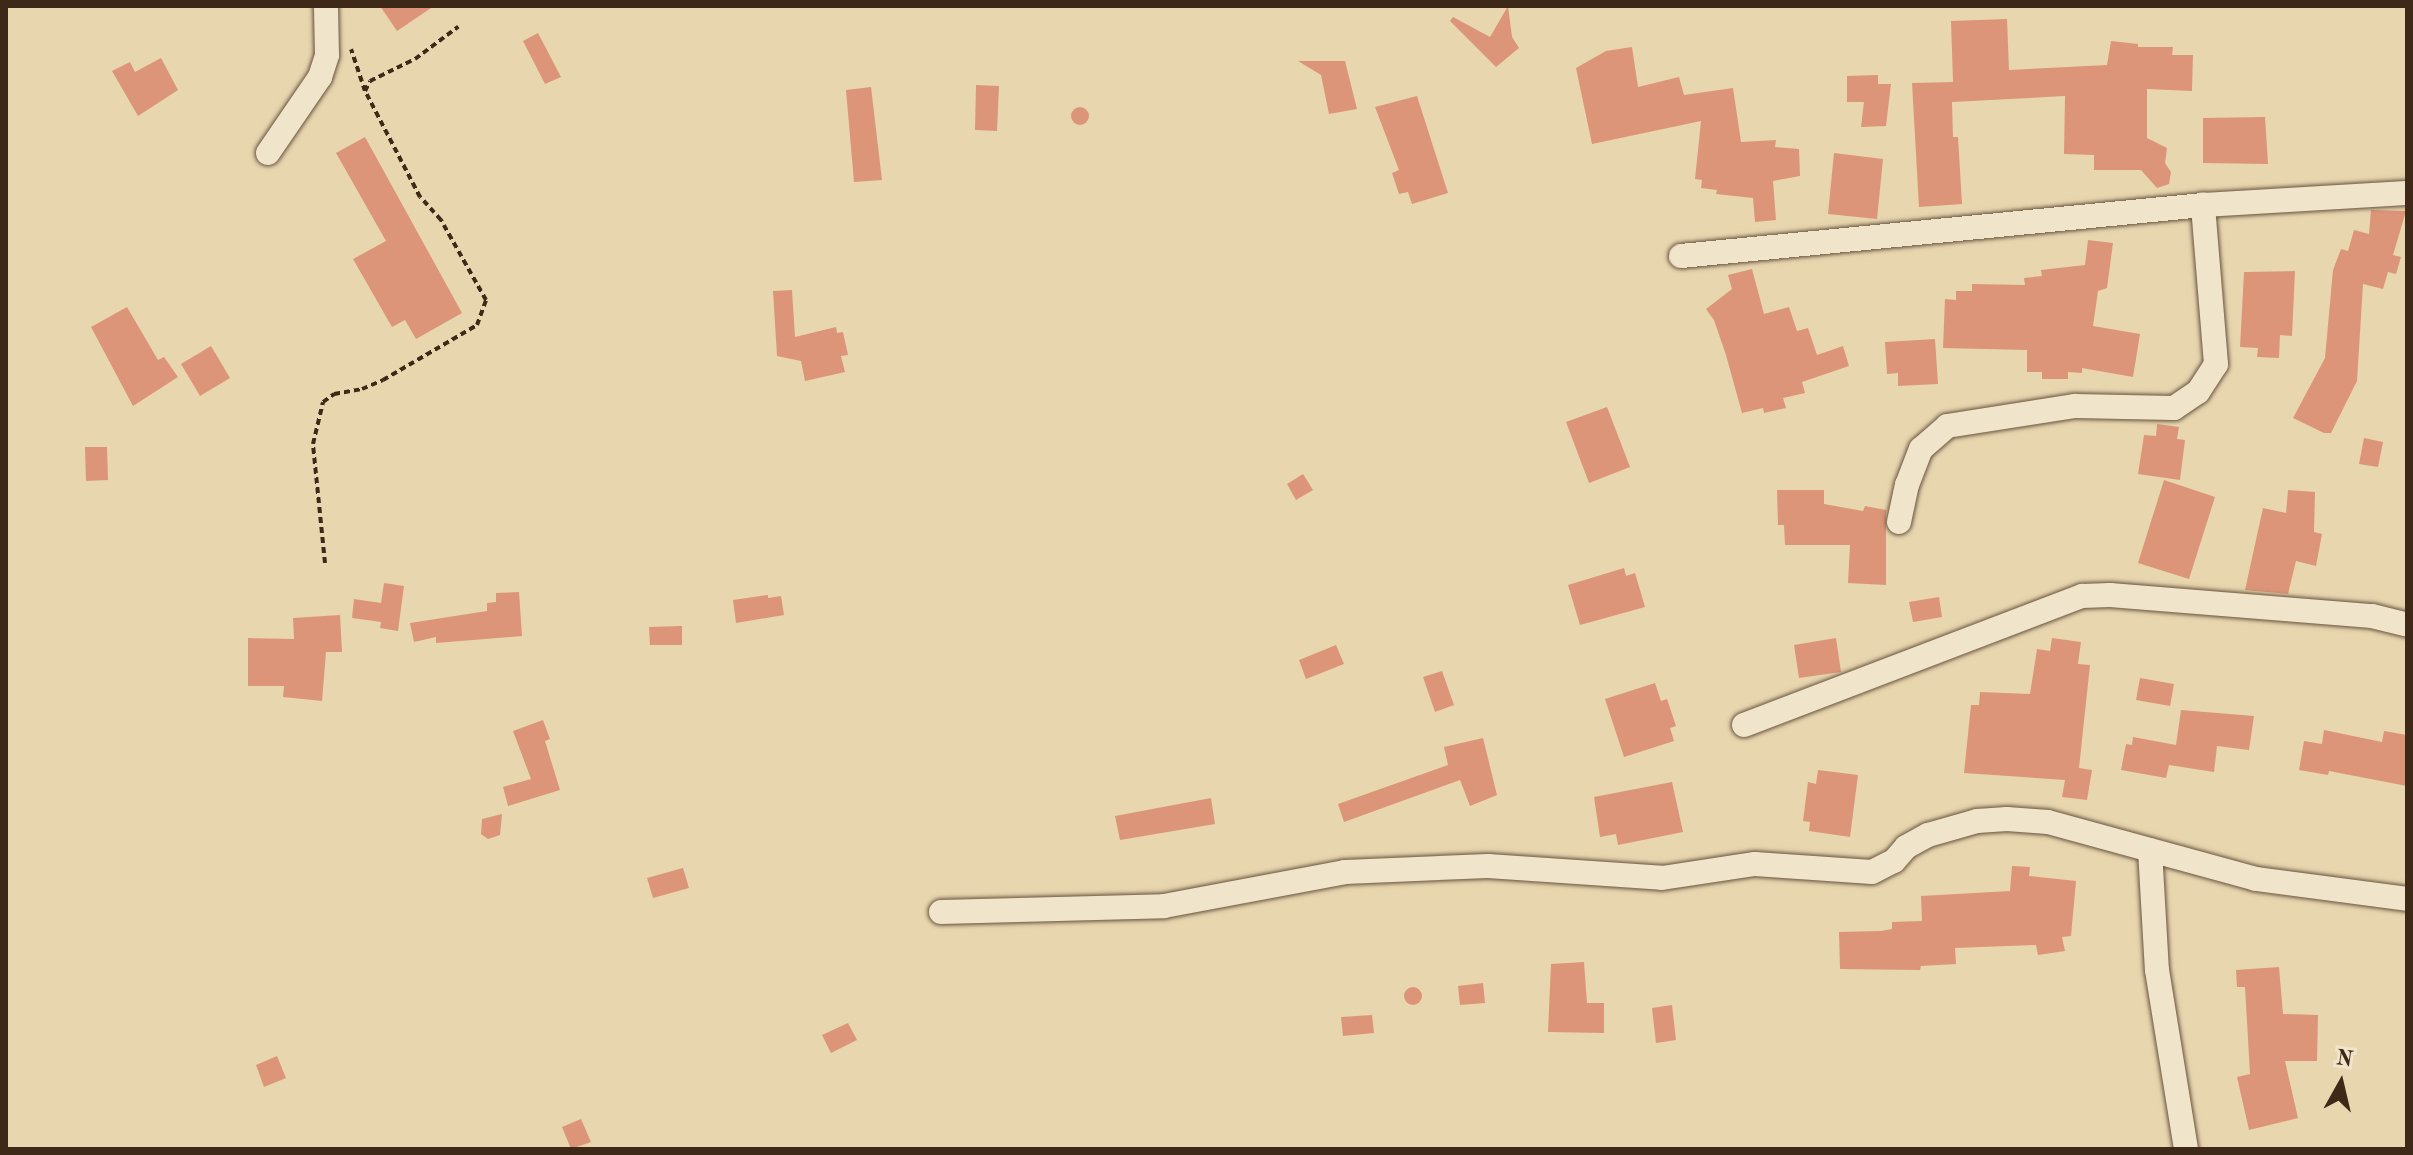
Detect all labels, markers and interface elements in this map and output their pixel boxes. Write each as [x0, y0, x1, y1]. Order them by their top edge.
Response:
north arrow [2301, 1043, 2381, 1123]
text: N [2334, 1047, 2354, 1071]

